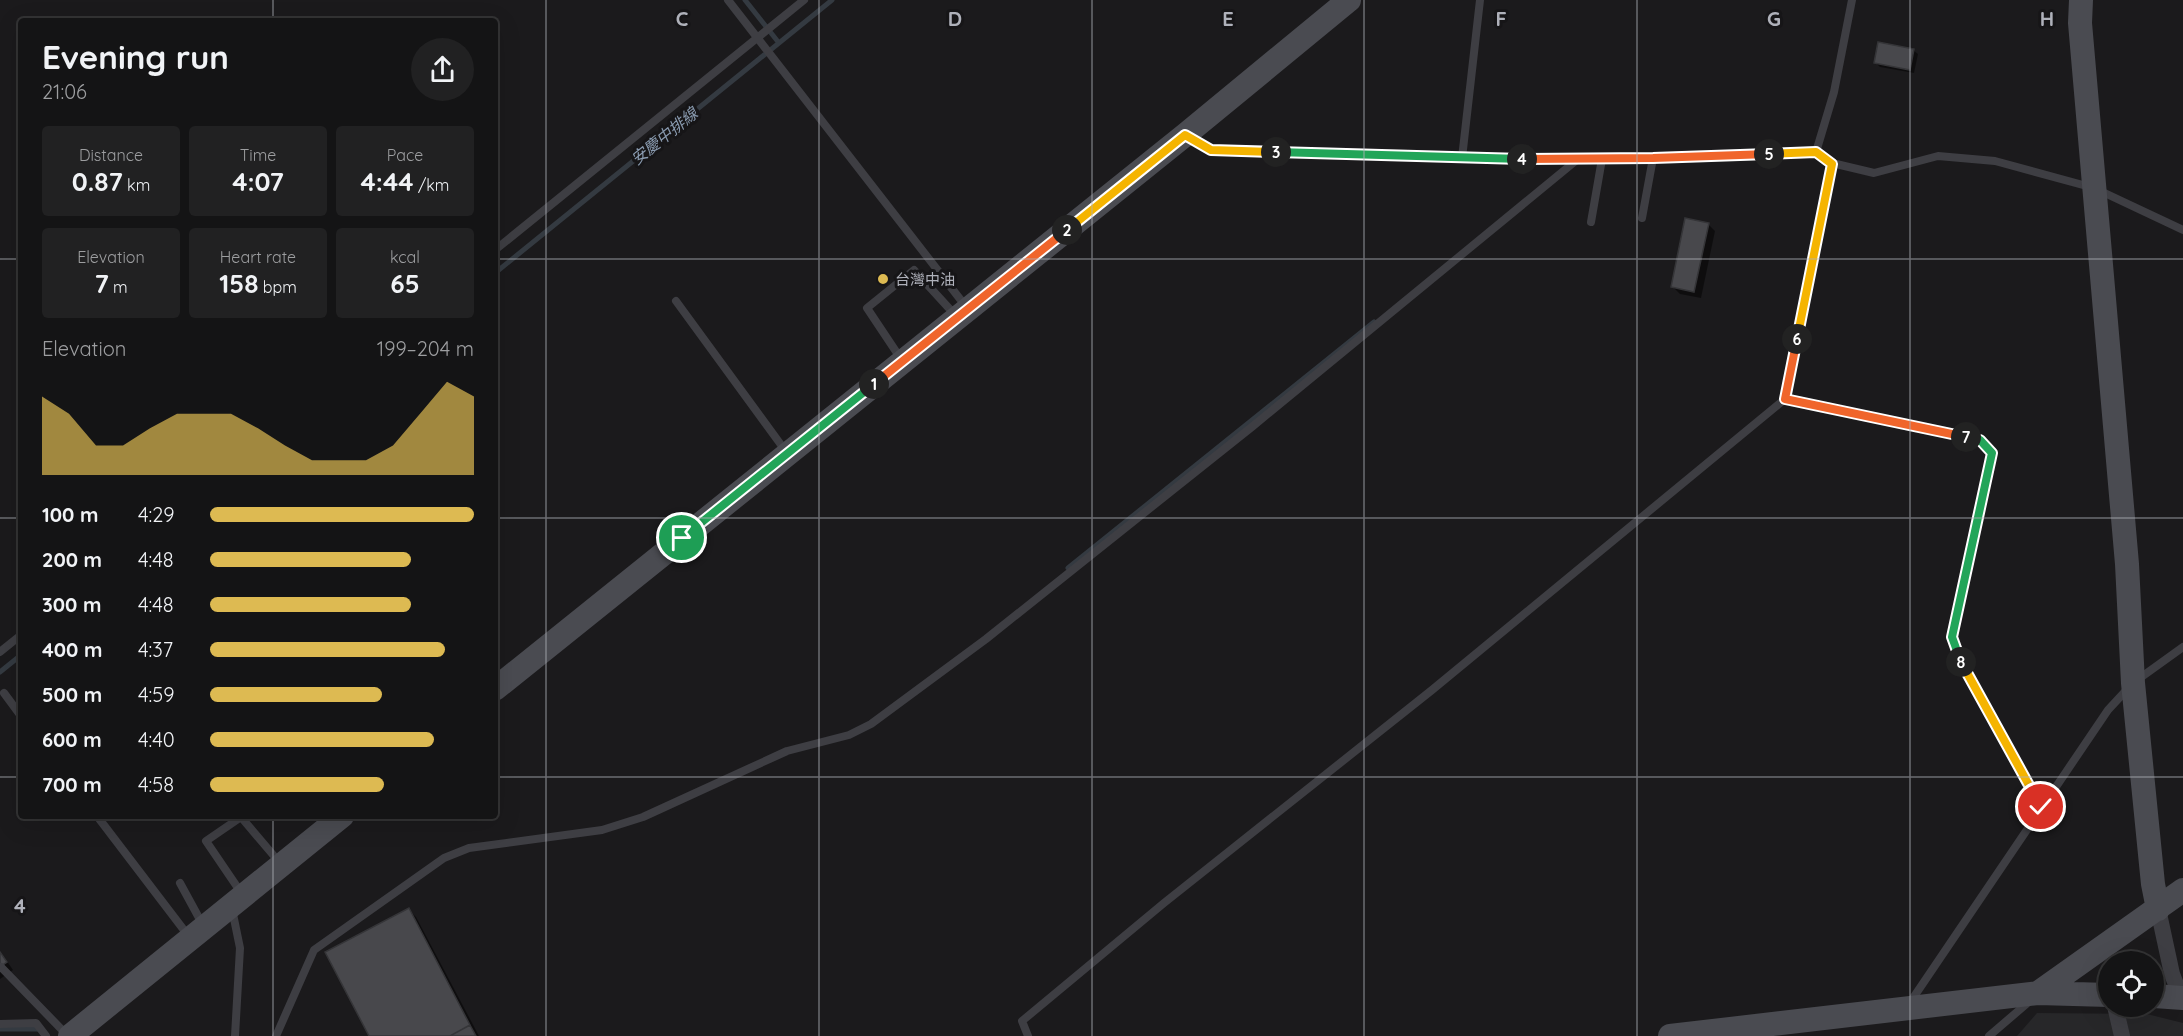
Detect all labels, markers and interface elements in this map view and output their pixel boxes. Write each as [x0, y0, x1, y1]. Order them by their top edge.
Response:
text: C [676, 6, 689, 31]
text: D [948, 6, 962, 31]
text: E [1222, 6, 1234, 31]
text: F [1495, 6, 1507, 31]
text: G [1767, 6, 1781, 31]
text: H [2040, 6, 2054, 31]
text: Evening run [42, 36, 229, 77]
button: share [411, 38, 474, 101]
text: 21:06 [42, 79, 87, 104]
water label: 安慶中排線 [627, 102, 703, 169]
pin: 3 [1261, 137, 1291, 167]
pin: 5 [1754, 139, 1784, 169]
text: 3 [1272, 142, 1280, 162]
pin: 4 [1507, 144, 1537, 174]
text: 5 [1764, 144, 1774, 164]
text: Distance [79, 145, 143, 165]
text: Time [240, 145, 276, 165]
text: Pace [387, 145, 423, 165]
text: 4 [1517, 149, 1527, 169]
text: 0.87 [72, 165, 123, 198]
text: 4:07 [232, 165, 284, 198]
text: 4:44 [361, 165, 414, 198]
text: km [123, 175, 150, 195]
text: /km [414, 175, 449, 195]
pin: 2 [1052, 215, 1082, 245]
text: 2 [1062, 220, 1072, 240]
text: Elevation [77, 247, 145, 267]
text: Heart rate [220, 247, 296, 267]
text: kcal [390, 247, 420, 267]
text: 7 [94, 267, 109, 300]
text: 158 [219, 267, 258, 300]
text: 65 [390, 267, 420, 300]
place label: 台灣中油 [895, 270, 955, 289]
marker: 台灣中油 [876, 272, 890, 286]
text: m [109, 277, 128, 297]
text: bpm [258, 277, 297, 297]
pin: 6 [1782, 324, 1812, 354]
text: 6 [1793, 329, 1801, 349]
text: Elevation [42, 336, 126, 361]
text: 199–204 m [377, 336, 474, 361]
pin: 1 [859, 369, 889, 399]
text: 1 [871, 374, 877, 394]
pin: 7 [1951, 422, 1981, 452]
text: 7 [1962, 427, 1970, 447]
text: 100 m [42, 502, 98, 527]
text: 4:29 [138, 502, 175, 527]
pin [656, 512, 707, 563]
icon: arrive [665, 521, 698, 554]
text: 200 m [42, 547, 102, 572]
text: 4:48 [138, 547, 174, 572]
text: 300 m [42, 592, 101, 617]
text: 4:48 [138, 592, 174, 617]
text: 400 m [42, 637, 102, 662]
text: 4:37 [138, 637, 173, 662]
pin: 8 [1946, 647, 1976, 677]
text: 8 [1957, 652, 1965, 672]
text: 500 m [42, 682, 102, 707]
text: 4:59 [138, 682, 174, 707]
text: 600 m [42, 727, 102, 752]
text: 4:40 [138, 727, 175, 752]
text: 700 m [42, 772, 102, 797]
text: 4:58 [138, 772, 174, 797]
pin [2015, 781, 2066, 832]
icon: check [2024, 790, 2057, 823]
text: 4 [14, 893, 26, 918]
map controls [2098, 951, 2164, 1017]
button: locate [2098, 951, 2164, 1017]

